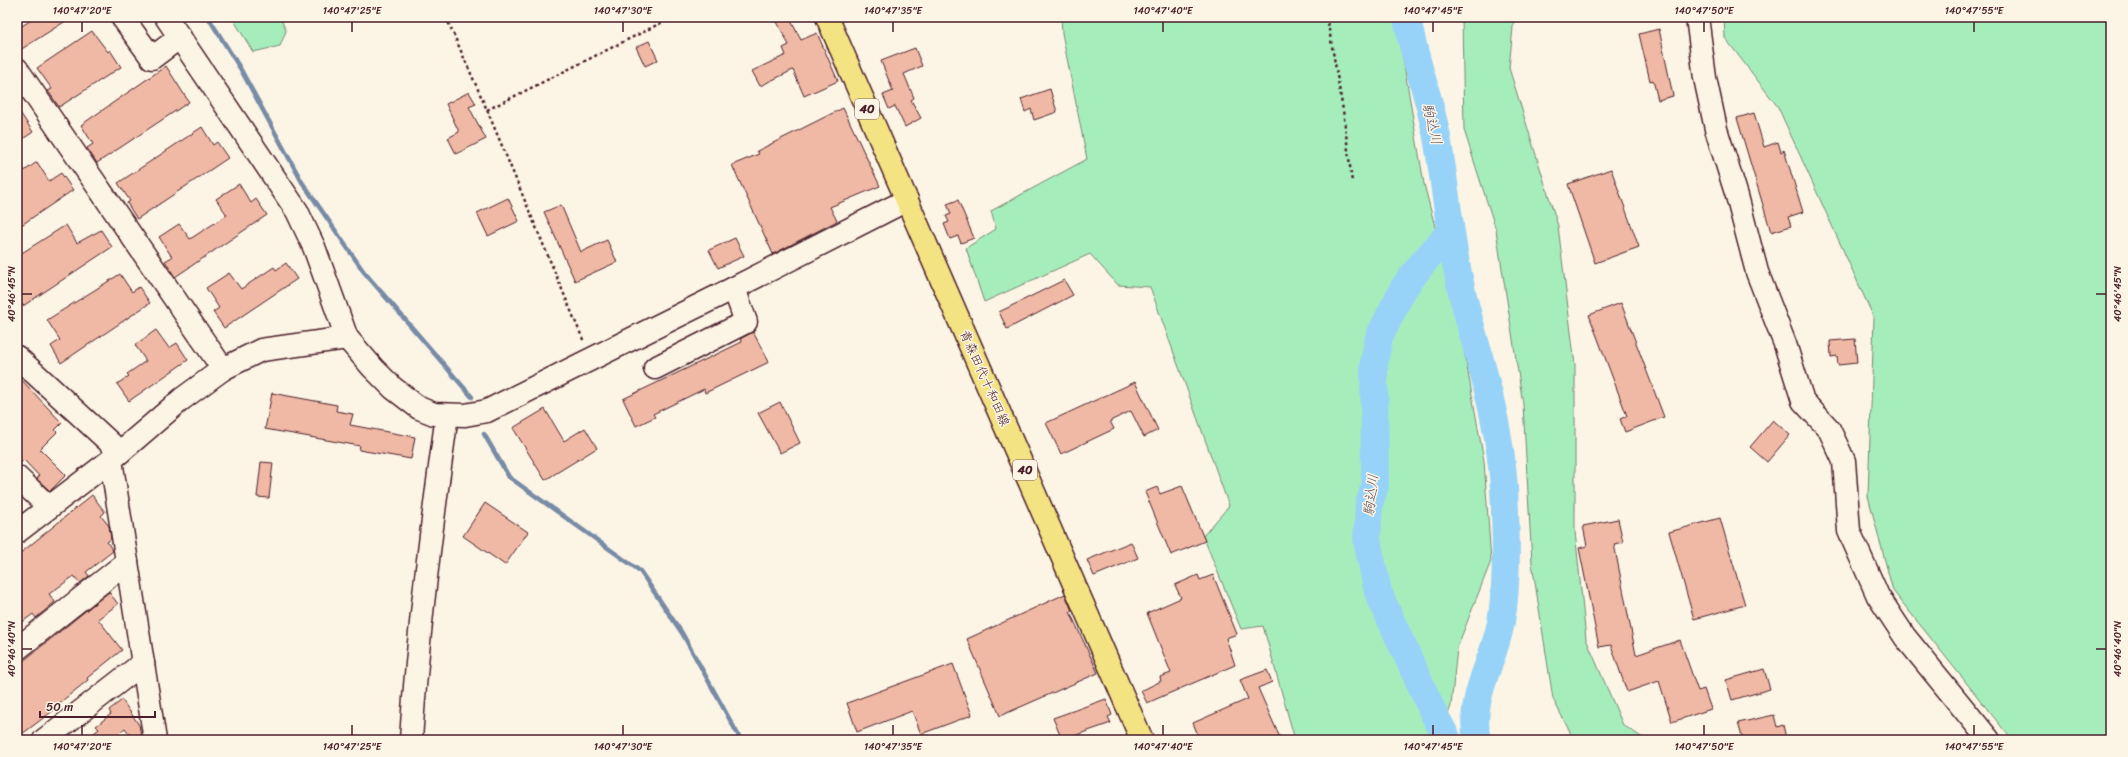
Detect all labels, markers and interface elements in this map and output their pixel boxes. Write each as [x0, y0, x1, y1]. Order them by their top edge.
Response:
text: 140°47'20"E [53, 2, 113, 20]
text: 140°47'25"E [323, 2, 383, 20]
text: 140°47'30"E [594, 2, 654, 20]
text: 140°47'35"E [864, 2, 924, 20]
text: 140°47'40"E [1133, 2, 1194, 20]
text: 140°47'45"E [1404, 2, 1464, 20]
text: 140°47'50"E [1675, 2, 1735, 20]
text: 140°47'55"E [1945, 2, 2005, 20]
road number: 40 [855, 99, 879, 119]
water label: 駒込川 [1415, 101, 1449, 147]
text: 40°46'45"N [3, 266, 21, 322]
text: 40°46'45"N [2109, 266, 2127, 322]
street label: 青森田代十和田線 [953, 326, 1017, 431]
road number: 40 [1013, 460, 1037, 480]
water label: 駒込川 [1356, 473, 1386, 517]
text: 40°46'40"N [3, 621, 21, 677]
text: 40°46'40"N [2109, 621, 2127, 677]
scale bar [40, 693, 155, 719]
text: 50 m [46, 696, 73, 718]
text: 140°47'20"E [53, 738, 113, 756]
text: 140°47'25"E [323, 738, 383, 756]
text: 140°47'30"E [594, 738, 654, 756]
text: 140°47'35"E [864, 738, 924, 756]
text: 140°47'40"E [1133, 738, 1194, 756]
text: 140°47'45"E [1404, 738, 1464, 756]
text: 140°47'50"E [1675, 738, 1735, 756]
text: 140°47'55"E [1945, 738, 2005, 756]

